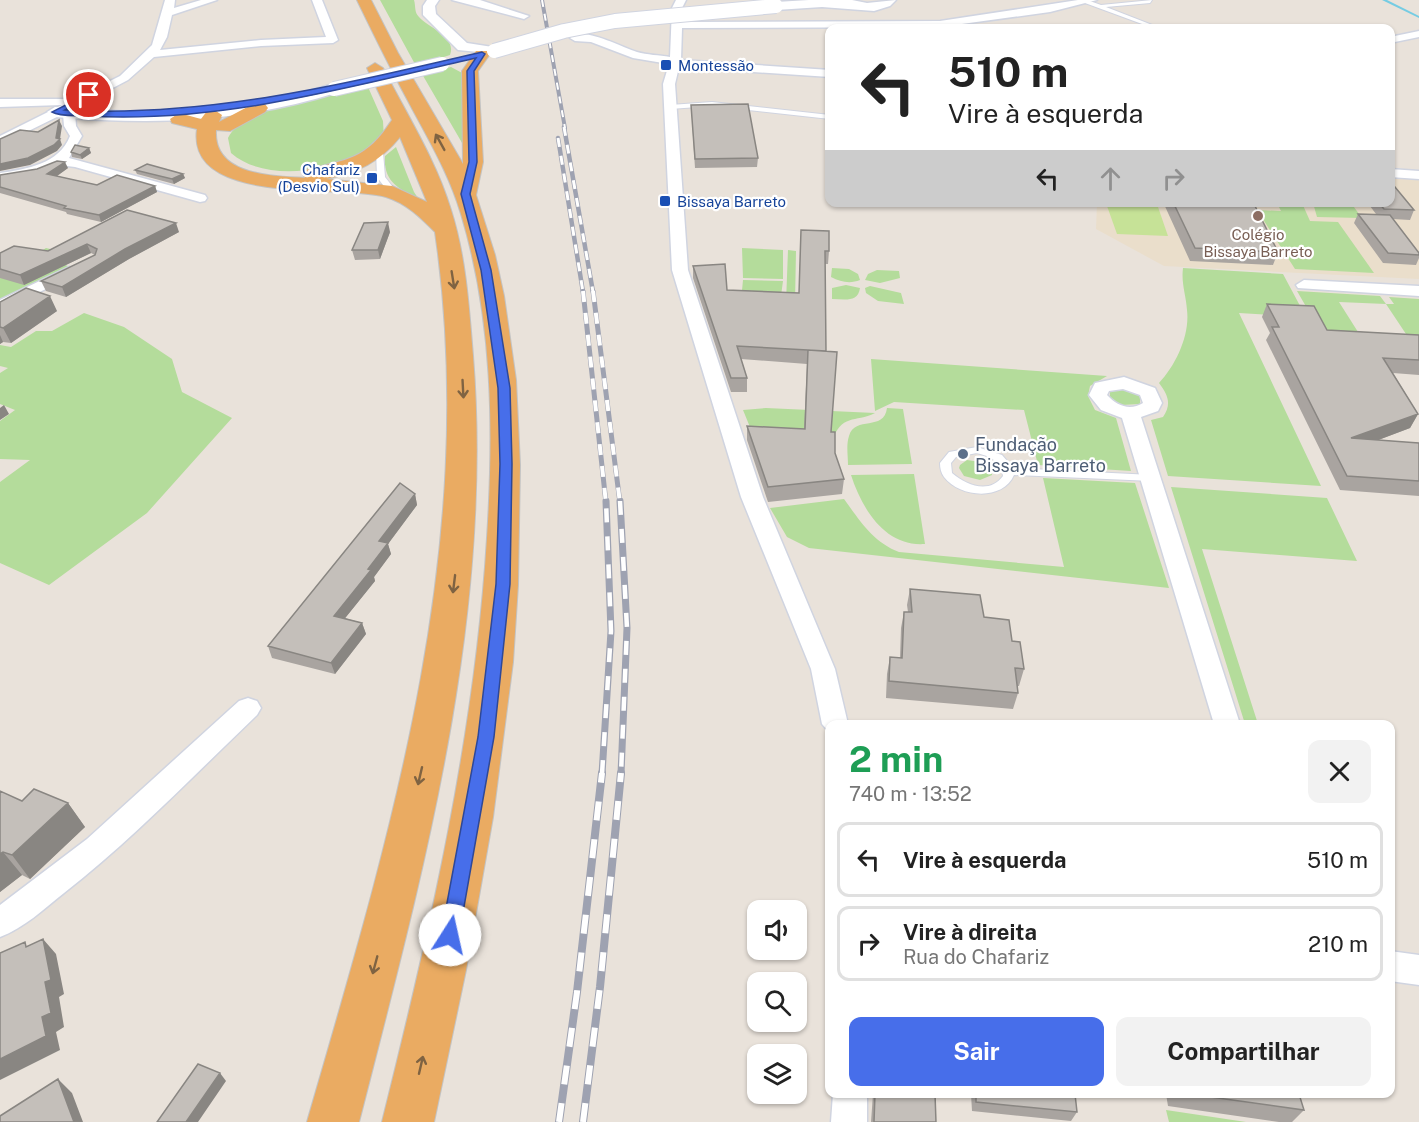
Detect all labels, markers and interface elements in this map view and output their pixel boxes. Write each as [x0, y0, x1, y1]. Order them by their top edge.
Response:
text: 510 m [948, 47, 1068, 96]
icon: left [849, 48, 927, 126]
place label: Montessão [678, 57, 754, 74]
marker: Montessão [659, 58, 673, 72]
pin [63, 69, 114, 120]
icon: arrive [72, 78, 105, 111]
text: Vire à esquerda [948, 97, 1143, 129]
one-way arrow [434, 134, 446, 151]
place label: Chafariz (Desvio Sul) [278, 161, 360, 195]
icon: left [1031, 162, 1064, 195]
icon: ahead [1094, 162, 1127, 195]
icon: right [1157, 162, 1190, 195]
marker: Chafariz (Desvio Sul) [365, 171, 379, 185]
place label: Bissaya Barreto [677, 193, 786, 210]
marker: Bissaya Barreto [658, 194, 672, 208]
marker: Colégio Bissaya Barreto [1251, 209, 1265, 223]
place label: Colégio Bissaya Barreto [1203, 226, 1313, 260]
one-way arrow [447, 269, 458, 289]
one-way arrow [458, 379, 469, 398]
place label: Fundação Bissaya Barreto [975, 434, 1106, 476]
marker: Fundação Bissaya Barreto [956, 447, 970, 461]
one-way arrow [448, 573, 459, 593]
text: 2 min [849, 738, 943, 780]
button: close [1308, 740, 1371, 803]
one-way arrow [414, 765, 425, 785]
text: 740 m · 13:52 [849, 782, 972, 806]
icon: left [852, 843, 885, 876]
text: Vire à esquerda [903, 847, 1067, 873]
text: 510 m [1307, 847, 1368, 873]
map controls [747, 900, 807, 1104]
button: sound [747, 900, 807, 960]
position arrow [418, 903, 482, 967]
text: Vire à direita [903, 919, 1037, 945]
icon: right [852, 927, 885, 960]
text: 210 m [1308, 931, 1368, 957]
text: Rua do Chafariz [903, 945, 1049, 969]
one-way arrow [369, 955, 380, 974]
button: search [747, 972, 807, 1032]
button: Sair [849, 1017, 1104, 1086]
button: Compartilhar [1116, 1017, 1371, 1086]
button: layers [747, 1044, 807, 1104]
one-way arrow [416, 1056, 428, 1075]

